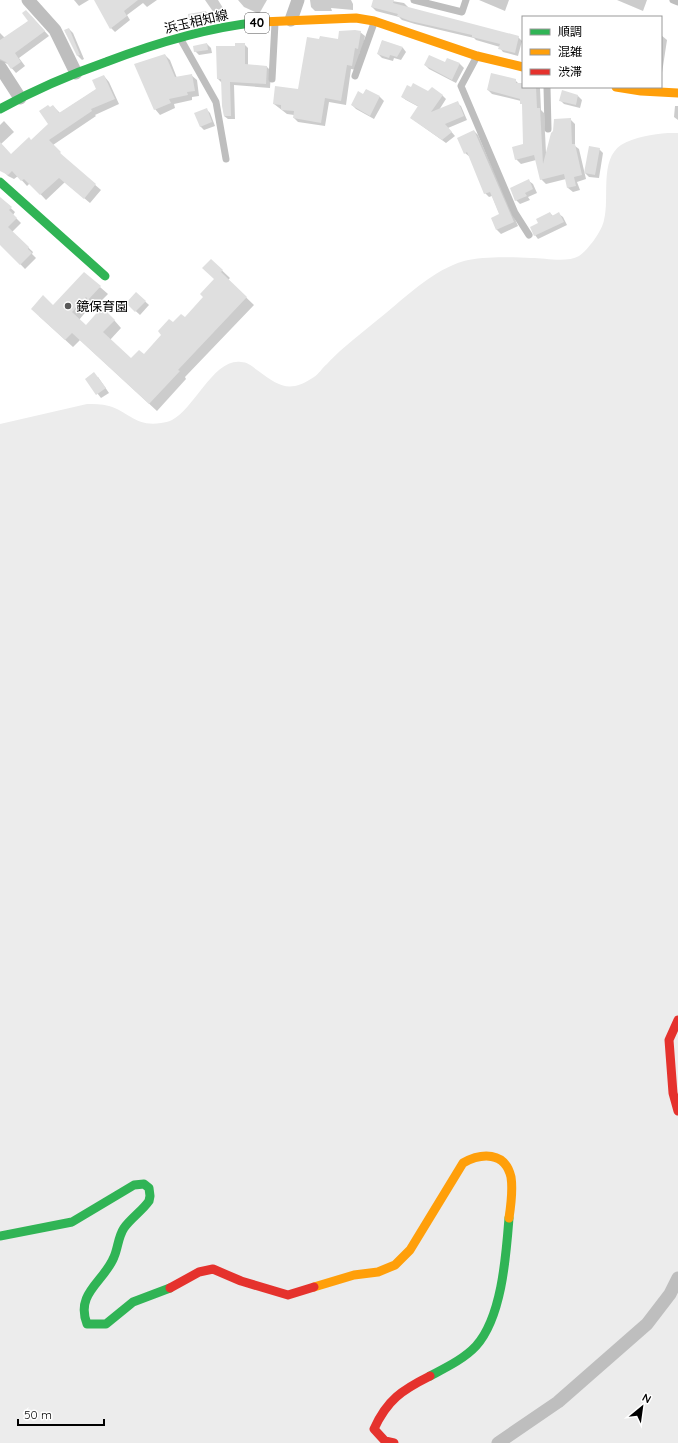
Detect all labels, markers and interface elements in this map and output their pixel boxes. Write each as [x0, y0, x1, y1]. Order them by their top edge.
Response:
street label: 浜玉相知線 [163, 6, 229, 36]
road number: 40 [245, 13, 269, 33]
legend [522, 16, 662, 88]
text: 順調 [558, 24, 582, 39]
text: 混雑 [558, 44, 582, 59]
text: 渋滞 [558, 64, 582, 79]
place label: 鏡保育園 [76, 298, 128, 314]
marker: 鏡保育園 [63, 301, 73, 311]
north arrow [622, 1387, 662, 1427]
text: N [640, 1390, 654, 1406]
scale bar [18, 1401, 104, 1427]
text: 50 m [24, 1407, 52, 1422]

